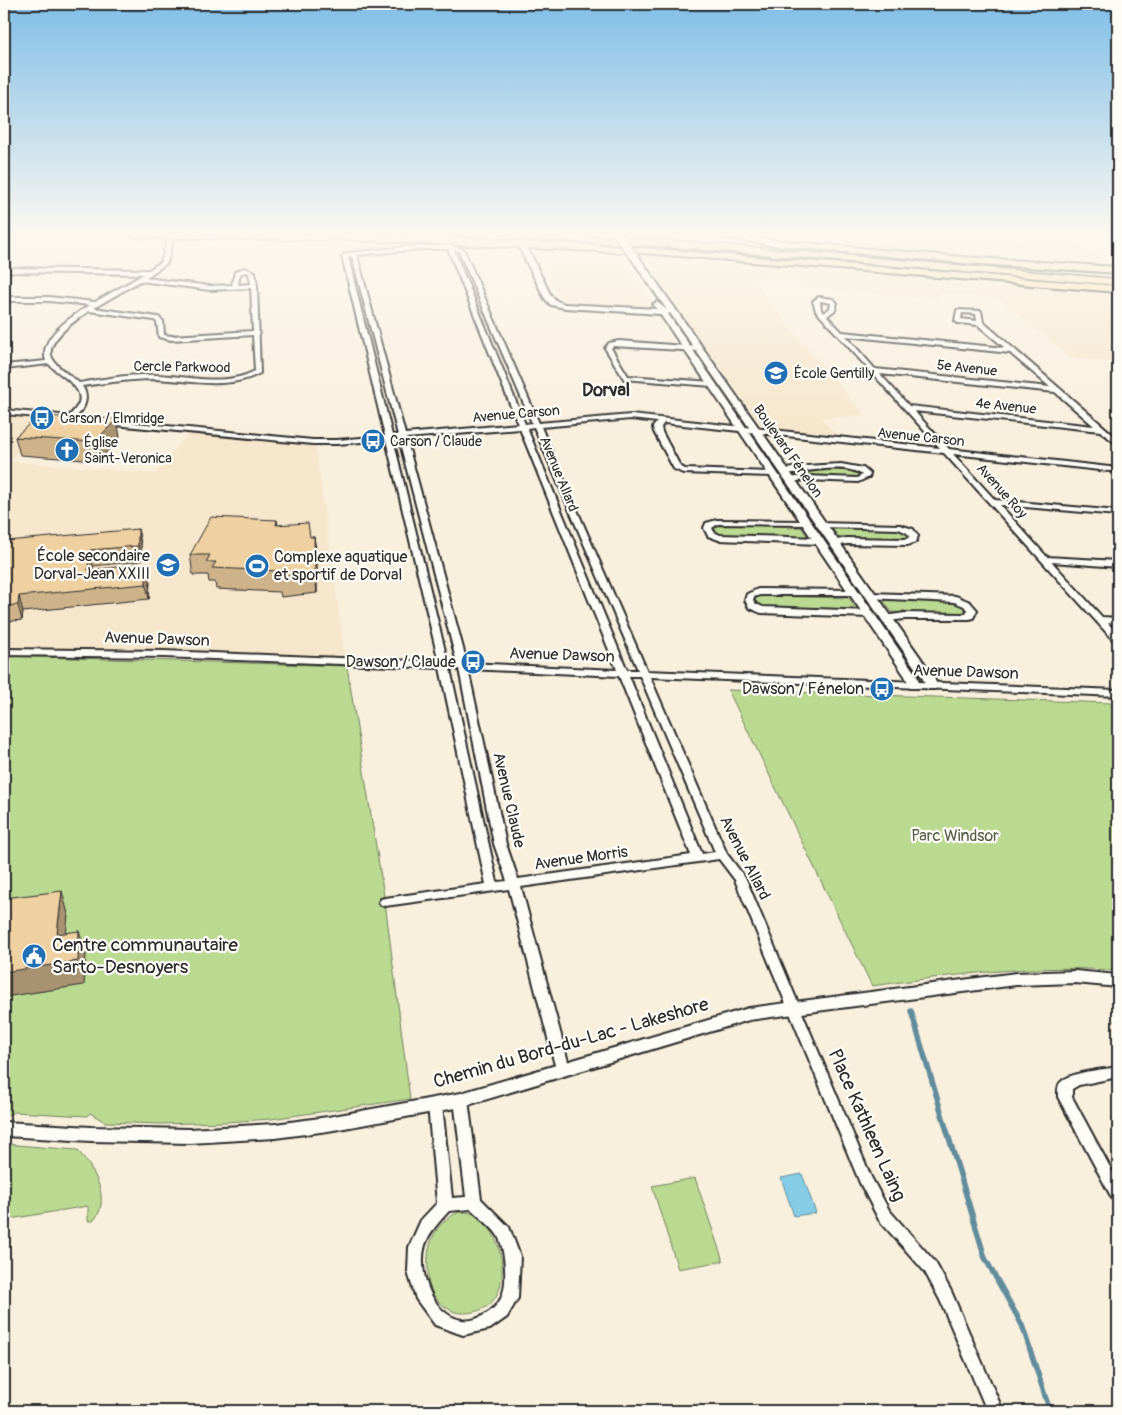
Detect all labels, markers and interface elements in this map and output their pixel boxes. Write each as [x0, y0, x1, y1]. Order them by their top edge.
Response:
street label: 5e Avenue [936, 356, 998, 380]
street label: Cercle Parkwood [133, 358, 231, 376]
school or university icon: École Gentilly [763, 360, 789, 386]
place label: École Gentilly [794, 364, 874, 382]
district label: Dorval [582, 379, 630, 402]
street label: 4e Avenue [975, 394, 1037, 418]
street label: Boulevard Fénelon [750, 401, 826, 501]
street label: Avenue Carson [472, 402, 561, 426]
bus stop icon: Carson / Elmridge [29, 405, 55, 431]
place label: Carson / Elmridge [60, 410, 164, 427]
street label: Avenue Carson [876, 424, 966, 450]
bus stop icon: Carson / Claude [360, 428, 386, 454]
place label: Église Saint-Veronica [84, 433, 172, 467]
place label: Carson / Claude [390, 433, 482, 450]
street label: Avenue Allard [536, 434, 582, 514]
church icon: Église Saint-Veronica [54, 437, 80, 463]
street label: Avenue Roy [973, 460, 1031, 522]
place label: École secondaire Dorval-Jean XXIII [34, 546, 150, 584]
place label: Complexe aquatique et sportif de Dorval [274, 547, 408, 585]
school or university icon: École secondaire Dorval-Jean XXIII [155, 552, 181, 578]
sports icon: Complexe aquatique et sportif de Dorval [244, 553, 270, 579]
street label: Avenue Dawson [104, 627, 210, 651]
street label: Avenue Dawson [509, 643, 615, 667]
bus stop icon: Dawson / Claude [460, 649, 486, 675]
place label: Dawson / Claude [346, 652, 456, 672]
street label: Avenue Dawson [913, 660, 1019, 684]
bus stop icon: Dawson / Fénelon [869, 676, 895, 702]
place label: Dawson / Fénelon [742, 679, 864, 699]
street label: Avenue Claude [488, 750, 530, 850]
street label: Avenue Allard [715, 813, 775, 903]
park label: Parc Windsor [911, 826, 999, 846]
street label: Avenue Morris [533, 842, 629, 874]
place label: Centre communautaire Sarto-Desnoyers [52, 933, 238, 979]
public building icon: Centre communautaire Sarto-Desnoyers [21, 943, 47, 969]
street label: Chemin du Bord-du-Lac - Lakeshore [431, 992, 712, 1094]
street label: Place Kathleen Laing [823, 1045, 911, 1205]

